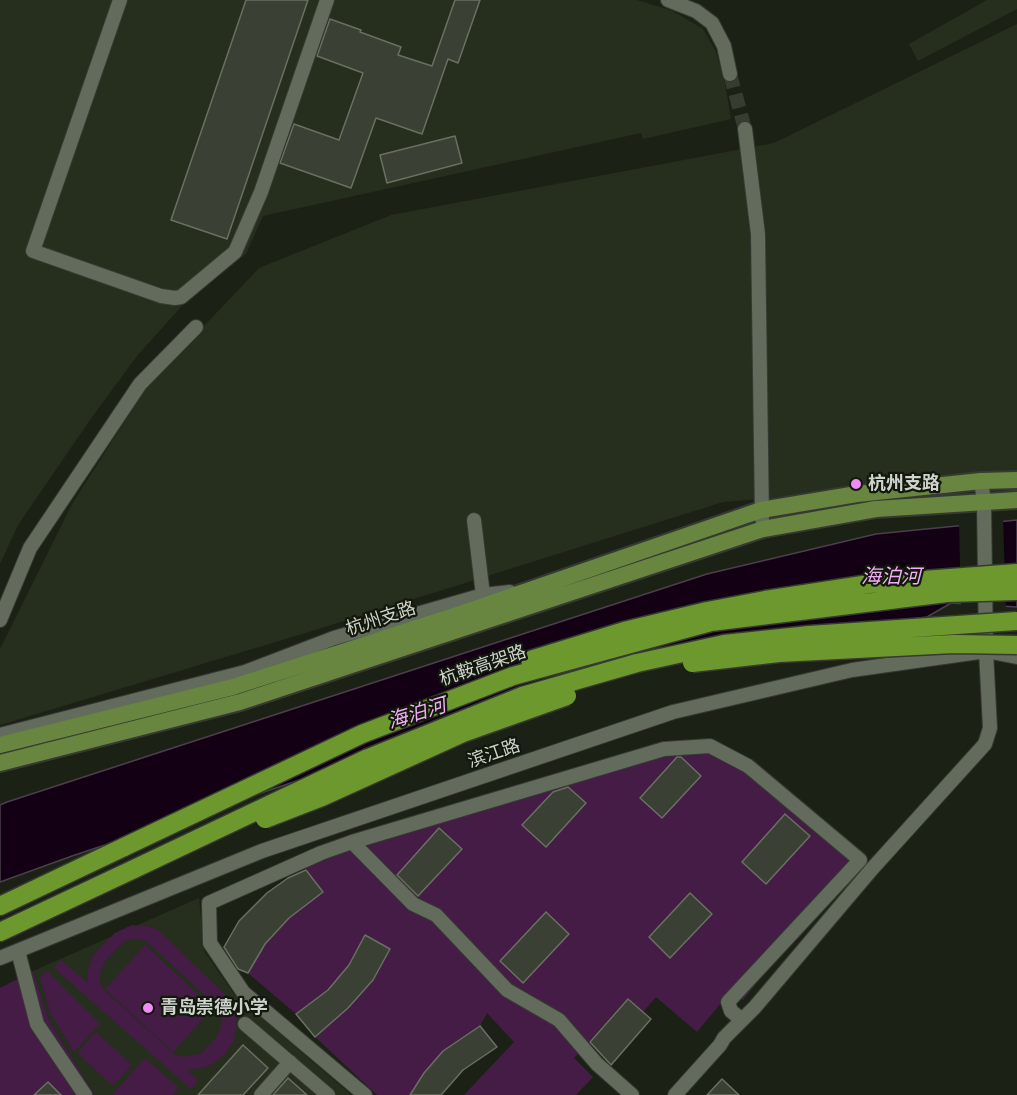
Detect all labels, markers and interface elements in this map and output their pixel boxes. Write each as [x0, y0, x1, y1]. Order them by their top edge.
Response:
place label: 杭州支路 [868, 473, 940, 495]
marker: 杭州支路 [849, 477, 863, 491]
water label: 海泊河 [861, 565, 921, 589]
street label: 杭州支路 [343, 598, 419, 640]
street label: 杭鞍高架路 [437, 641, 529, 691]
water label: 海泊河 [385, 694, 449, 734]
street label: 滨江路 [465, 735, 523, 773]
place label: 青岛崇德小学 [160, 997, 268, 1019]
marker: 青岛崇德小学 [141, 1001, 155, 1015]

